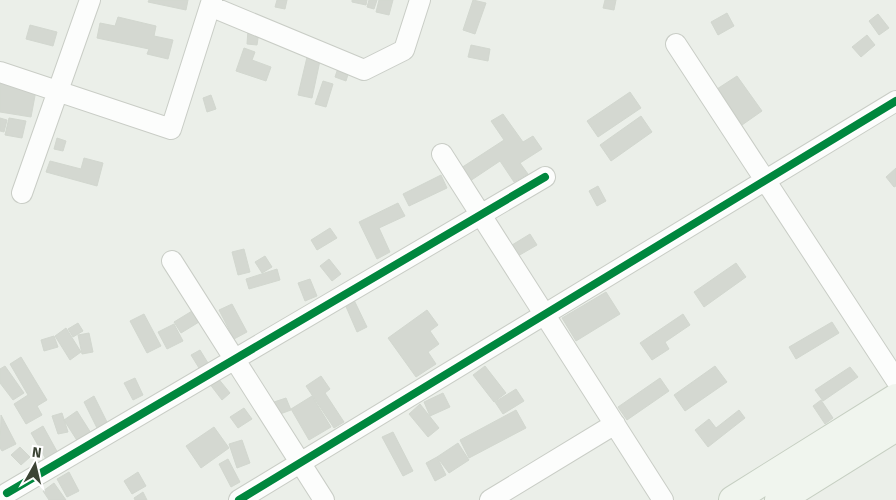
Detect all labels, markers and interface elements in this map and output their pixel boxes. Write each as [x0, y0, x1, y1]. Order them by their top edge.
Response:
north arrow [10, 440, 60, 490]
text: N [31, 444, 43, 462]

